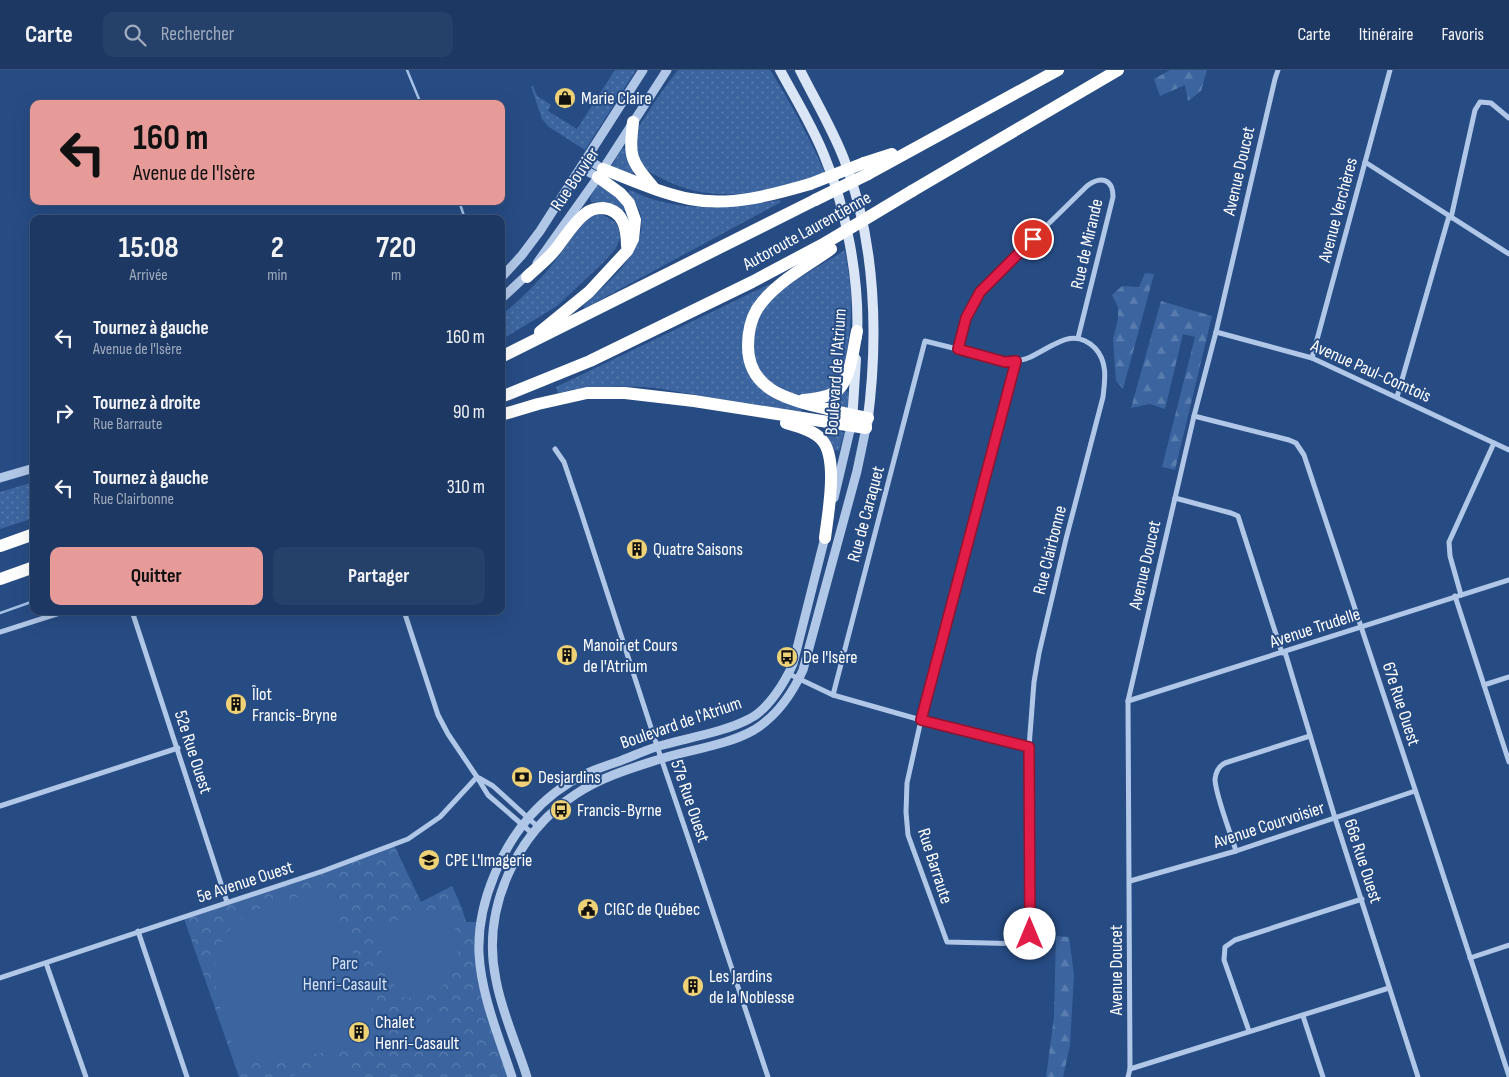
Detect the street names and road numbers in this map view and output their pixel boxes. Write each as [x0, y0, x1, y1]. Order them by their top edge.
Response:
street label: Avenue Doucet [1218, 124, 1260, 218]
street label: Rue Bouvier [546, 143, 604, 215]
street label: Avenue Verchères [1314, 155, 1362, 265]
street label: Autoroute Laurentienne [738, 187, 875, 275]
street label: Rue de Mirande [1066, 197, 1108, 291]
street label: Boulevard de l'Atrium [821, 308, 851, 436]
street label: Avenue Paul-Comtois [1307, 335, 1434, 407]
street label: Rue de Caraquet [843, 463, 889, 564]
street label: Rue Clairbonne [1029, 503, 1071, 597]
street label: Avenue Doucet [1124, 518, 1166, 612]
street label: Avenue Trudelle [1266, 603, 1363, 653]
street label: 67e Rue Ouest [1378, 660, 1425, 749]
street label: Boulevard de l'Atrium [618, 692, 744, 754]
street label: 52e Rue Ouest [170, 708, 216, 797]
street label: 57e Rue Ouest [666, 757, 714, 845]
street label: Avenue Courvoisier [1210, 797, 1327, 853]
street label: 66e Rue Ouest [1340, 816, 1387, 906]
street label: Rue Barraute [913, 826, 957, 906]
street label: 5e Avenue Ouest [194, 856, 296, 907]
street label: Avenue Doucet [1106, 924, 1127, 1016]

